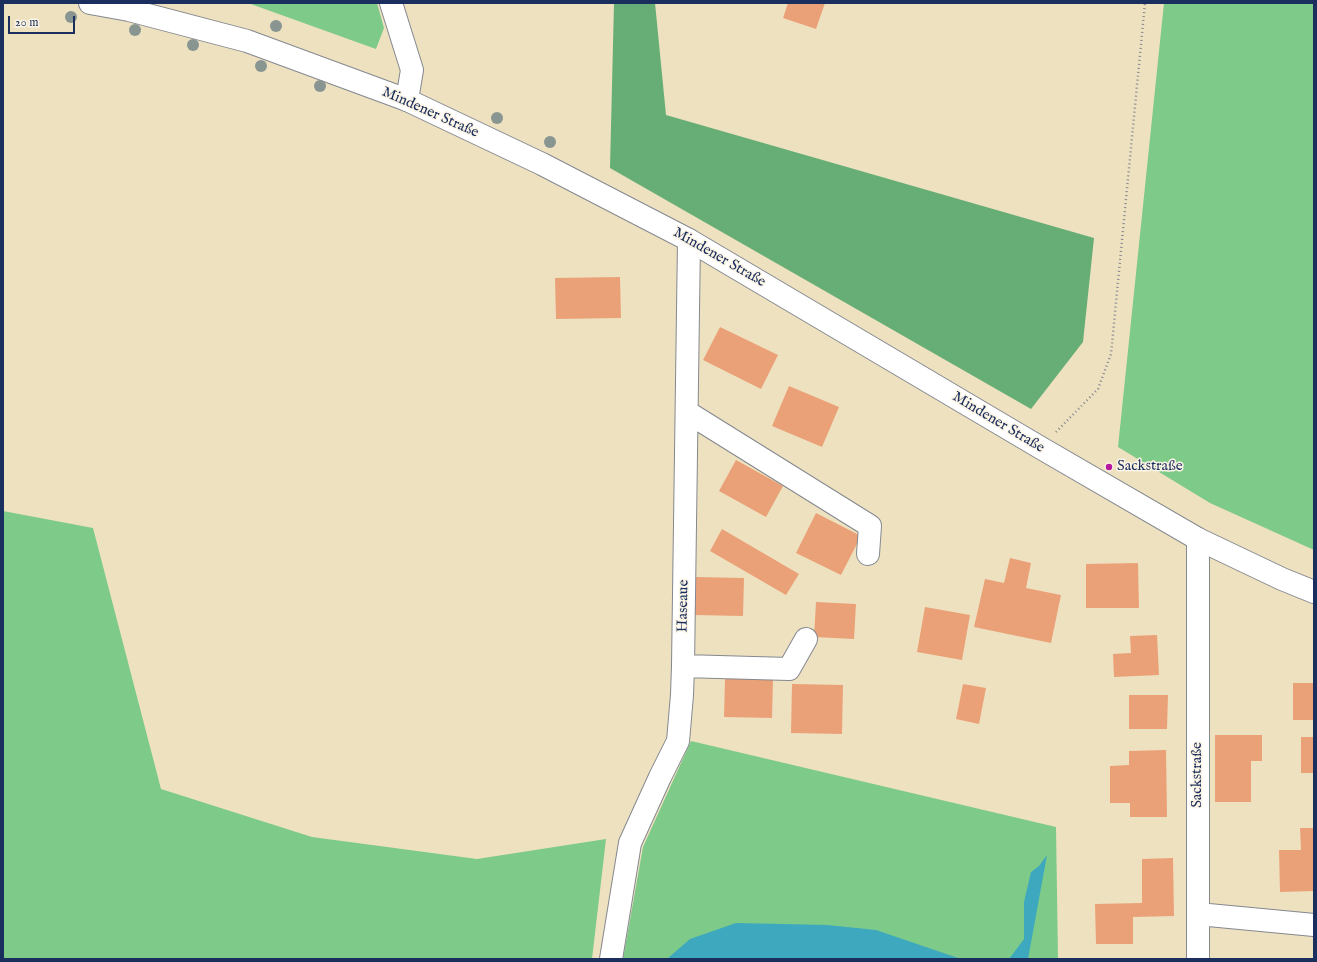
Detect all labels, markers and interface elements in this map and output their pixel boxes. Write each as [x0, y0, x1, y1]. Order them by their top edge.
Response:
scale bar [10, 8, 77, 34]
text: 20 m [15, 15, 38, 30]
street label: Mindener Straße [379, 84, 481, 142]
street label: Mindener Straße [669, 224, 769, 292]
street label: Mindener Straße [949, 388, 1047, 458]
place label: Sackstraße [1117, 458, 1183, 476]
marker: Sackstraße [1104, 462, 1114, 472]
street label: Haseaue [675, 580, 693, 632]
street label: Sackstraße [1189, 742, 1207, 808]

